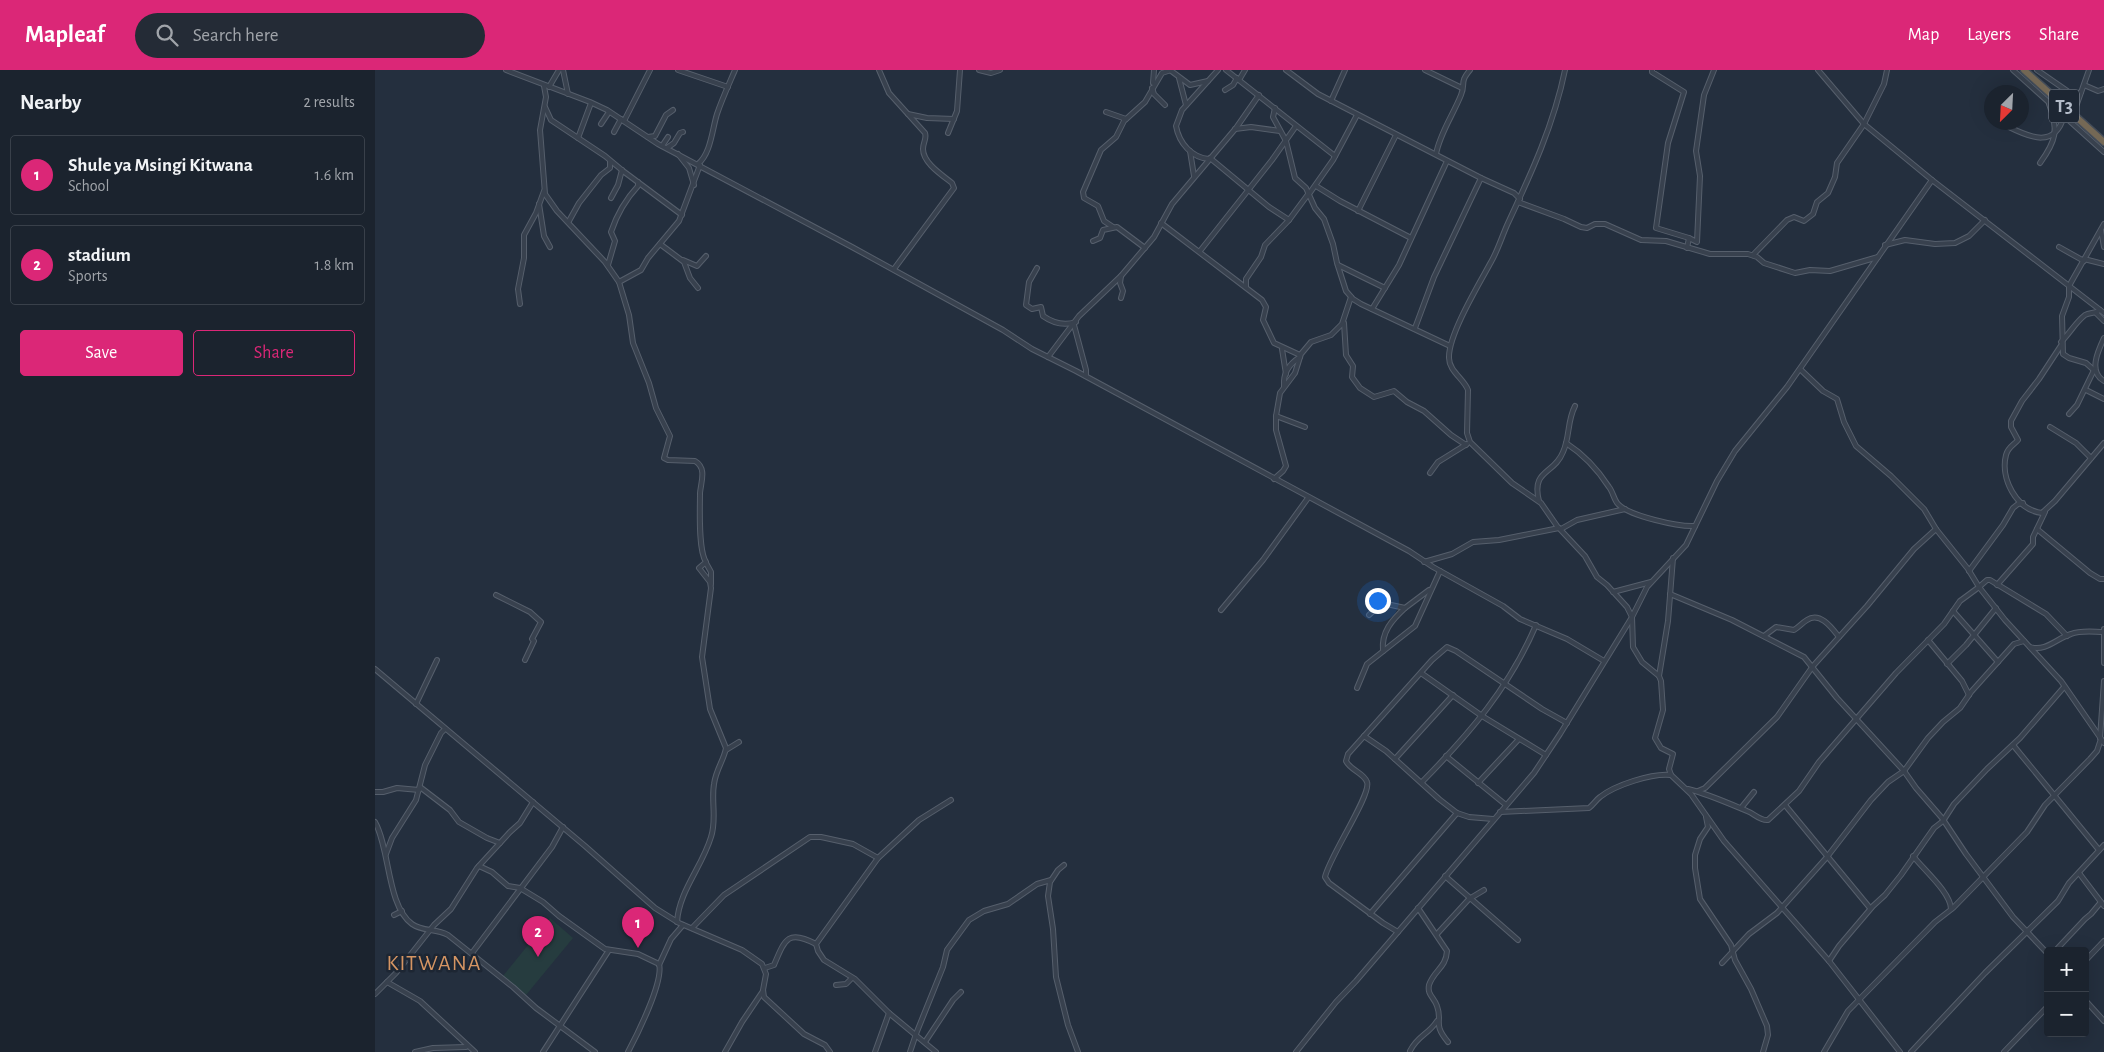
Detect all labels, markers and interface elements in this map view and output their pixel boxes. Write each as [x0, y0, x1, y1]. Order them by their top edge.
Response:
search box [135, 13, 485, 58]
icon: search [153, 21, 181, 49]
text: Mapleaf [25, 23, 105, 47]
text: Search here [193, 26, 279, 45]
text: Map [1908, 26, 1939, 44]
text: Layers [1967, 26, 2011, 44]
text: Share [2039, 26, 2079, 44]
north arrow [1984, 85, 2029, 130]
road number: T3 [2049, 90, 2079, 122]
text: Nearby [20, 92, 81, 113]
text: 2 results [303, 94, 355, 110]
text: Shule ya Msingi Kitwana [68, 156, 253, 175]
text: 1 [34, 167, 40, 183]
text: 1.6 km [315, 167, 354, 183]
text: School [68, 178, 109, 194]
text: stadium [68, 246, 131, 265]
text: 2 [33, 257, 41, 273]
text: 1.8 km [315, 257, 354, 273]
text: Sports [68, 268, 108, 284]
button: Save [20, 330, 183, 376]
button: Share [193, 330, 355, 376]
your location [1365, 588, 1391, 614]
pin: 1 [622, 907, 654, 948]
pin: 2 [522, 916, 554, 957]
map controls [2044, 947, 2089, 1037]
button: + [2044, 947, 2089, 992]
district label: KITWANA [386, 952, 482, 974]
button: − [2044, 992, 2089, 1037]

